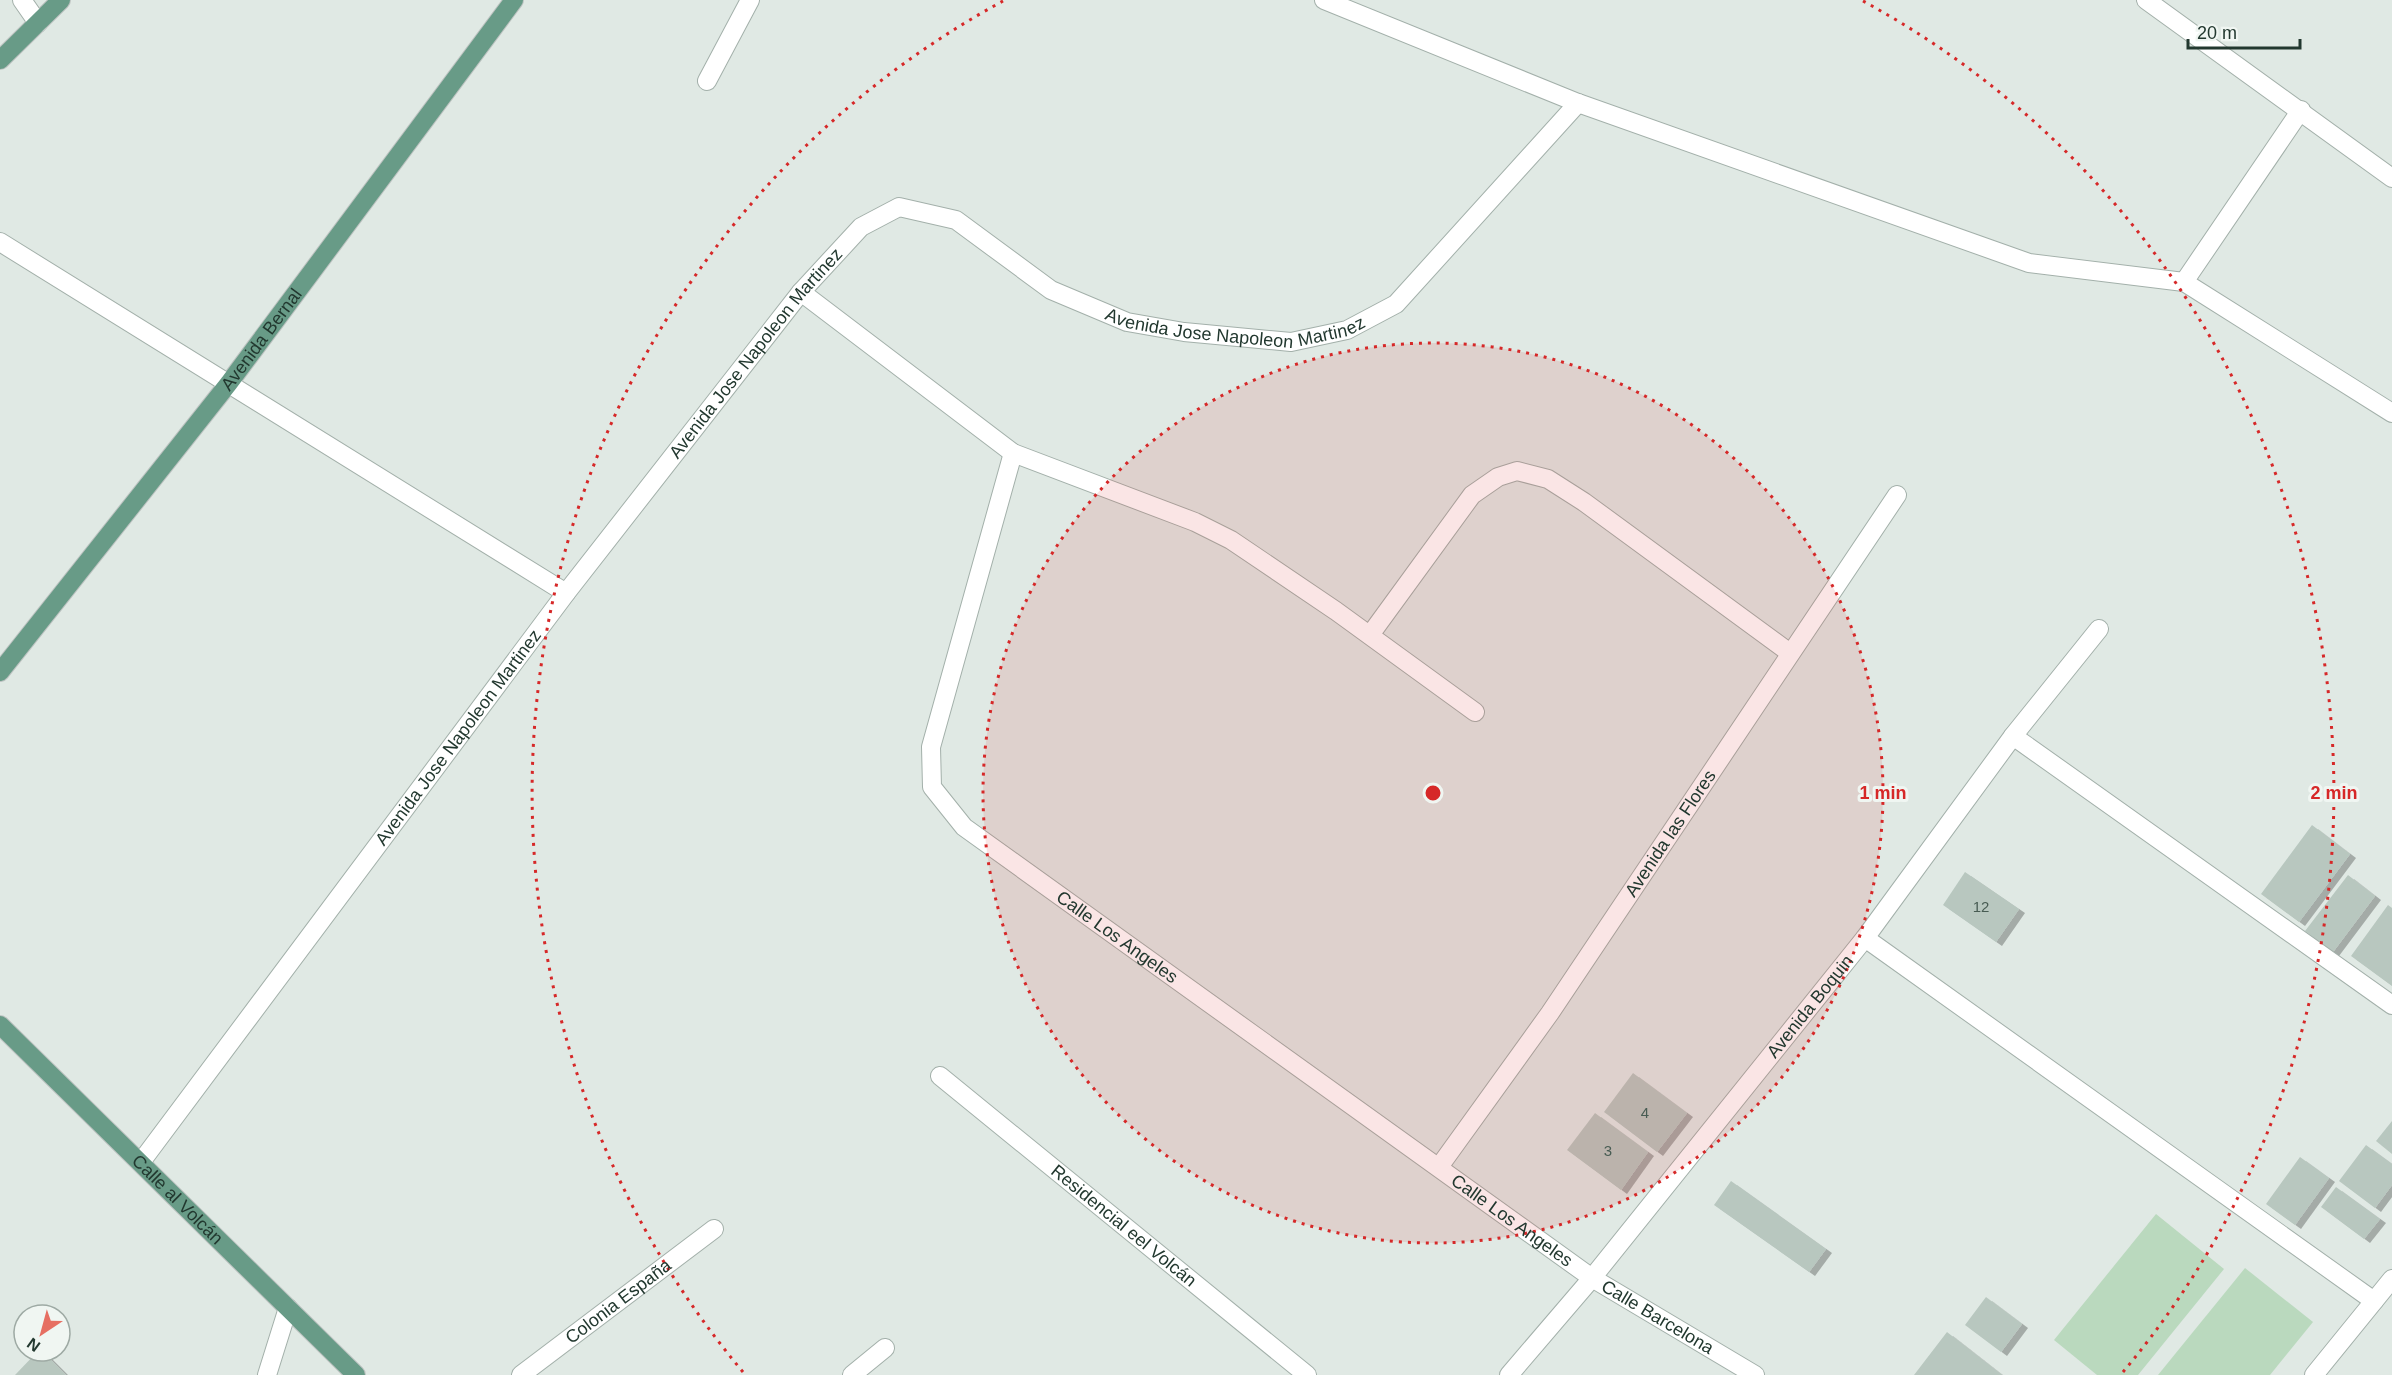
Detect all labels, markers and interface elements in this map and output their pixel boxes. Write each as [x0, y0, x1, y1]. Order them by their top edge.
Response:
scale bar [2188, 12, 2300, 50]
text: 20 m [2197, 23, 2237, 43]
street label: Avenida Jose Napoleon Martinez [665, 244, 846, 462]
street label: Avenida Bernal [217, 285, 306, 394]
street label: Avenida Jose Napoleon Martinez [1102, 304, 1368, 352]
street label: Avenida Jose Napoleon Martinez [371, 626, 545, 849]
street label: Avenida las Flores [1621, 766, 1720, 900]
centre of rings [1423, 783, 1443, 803]
text: 1 min [1859, 783, 1907, 803]
text: 2 min [2310, 783, 2358, 803]
street label: Calle Los Angeles [1053, 887, 1182, 987]
house number: 12 [1973, 898, 1989, 915]
street label: Avenida Boquin [1763, 951, 1857, 1062]
house number: 4 [1641, 1104, 1649, 1121]
house number: 3 [1604, 1142, 1612, 1159]
street label: Calle al Volcán [128, 1151, 227, 1248]
street label: Residencial eel Volcán [1047, 1161, 1200, 1291]
street label: Calle Los Angeles [1448, 1170, 1576, 1271]
street label: Colonia España [562, 1254, 676, 1348]
street label: Calle Barcelona [1598, 1276, 1718, 1359]
north arrow [12, 1303, 72, 1363]
text: N [24, 1334, 43, 1355]

